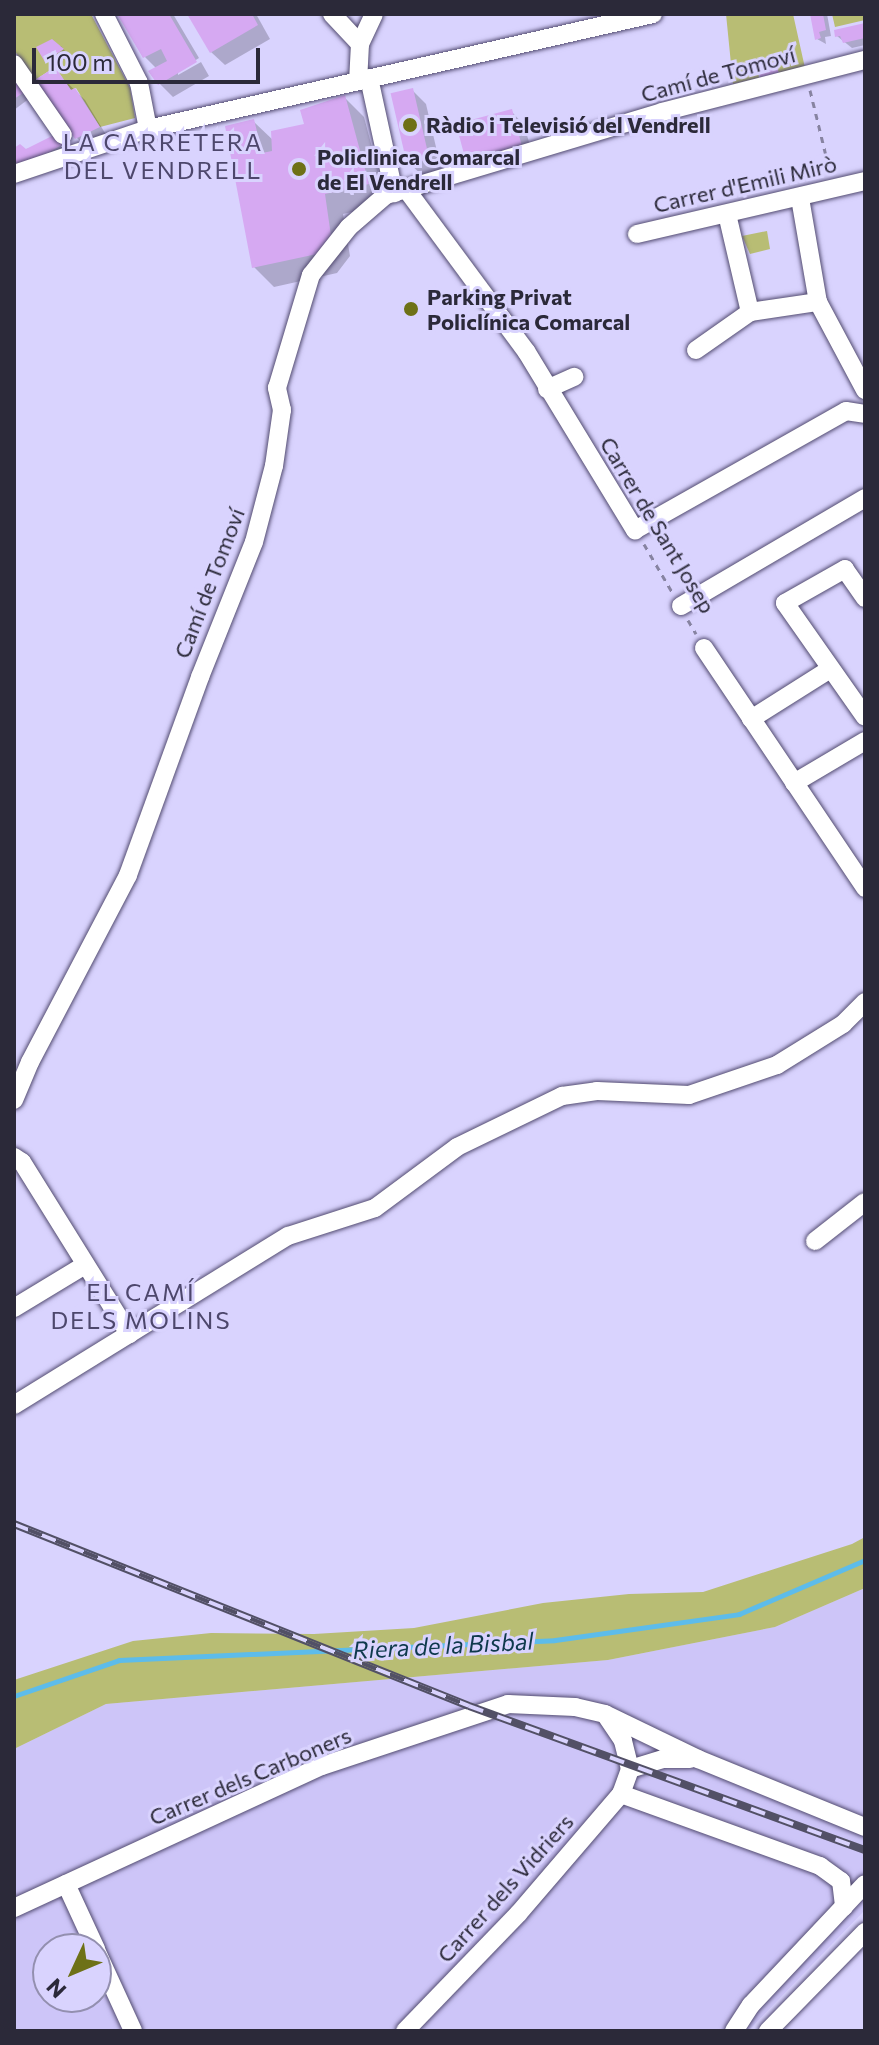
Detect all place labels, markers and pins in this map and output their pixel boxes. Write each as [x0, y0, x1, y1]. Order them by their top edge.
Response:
place label: Ràdio i Televisió del Vendrell [426, 112, 711, 138]
marker: Ràdio i Televisió del Vendrell [401, 116, 419, 134]
place label: Policlinica Comarcal de El Vendrell [317, 143, 520, 194]
marker: Policlinica Comarcal de El Vendrell [288, 158, 310, 180]
place label: Parking Privat Policlínica Comarcal [427, 283, 630, 334]
marker: Parking Privat Policlínica Comarcal [402, 300, 420, 318]

